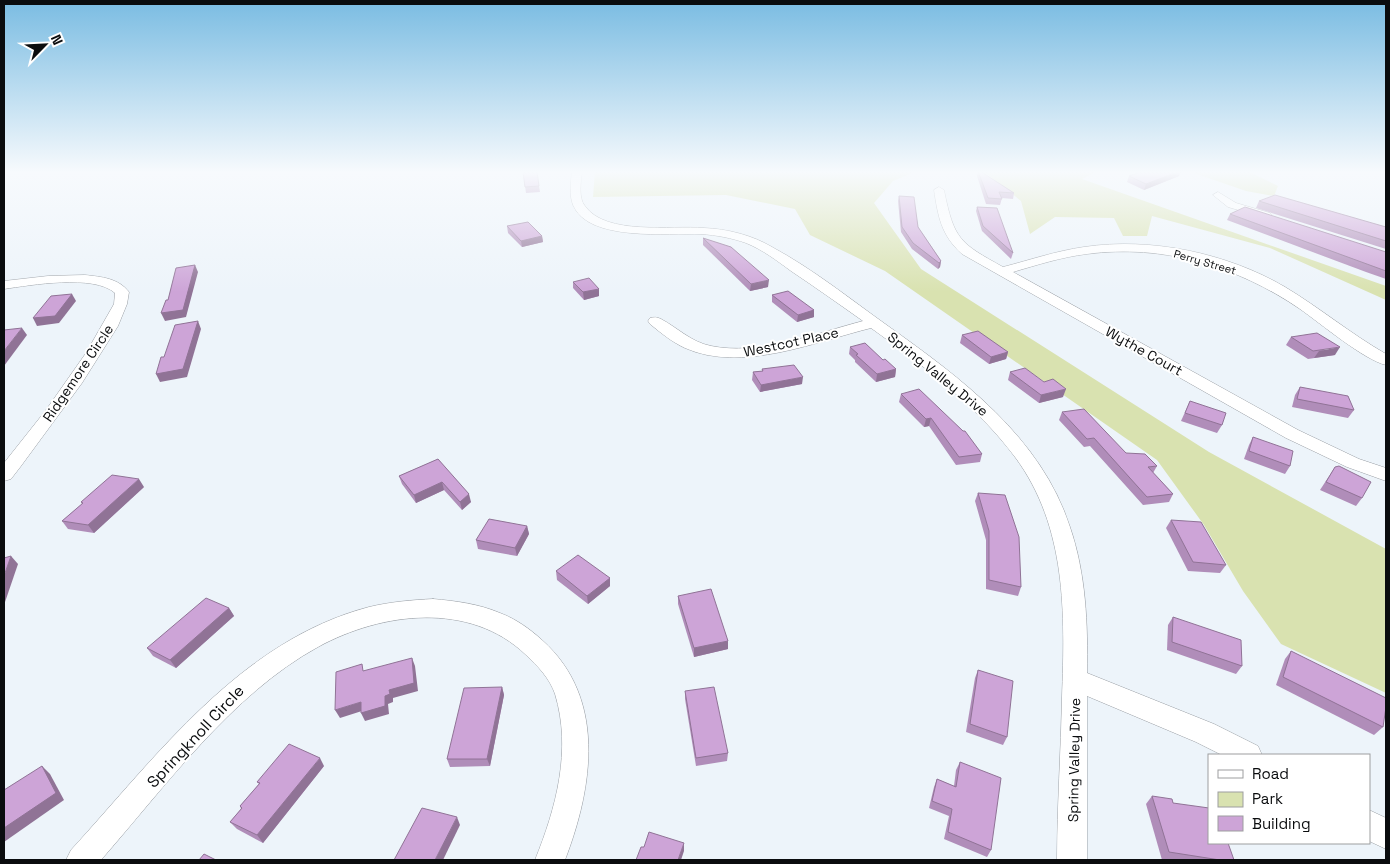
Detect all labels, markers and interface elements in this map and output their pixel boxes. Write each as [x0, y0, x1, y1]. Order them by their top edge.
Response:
north arrow [20, 20, 70, 70]
text: N [47, 32, 67, 48]
street label: Perry Street [1172, 246, 1238, 278]
street label: Ridgemore Circle [39, 321, 117, 425]
street label: Wythe Court [1102, 322, 1186, 380]
street label: Westcot Place [742, 323, 840, 361]
street label: Spring Valley Drive [884, 328, 992, 420]
street label: Springknoll Circle [142, 680, 248, 792]
street label: Spring Valley Drive [1064, 698, 1084, 822]
legend [1208, 754, 1370, 844]
text: Road [1252, 764, 1289, 783]
text: Park [1252, 789, 1283, 808]
text: Building [1252, 814, 1311, 833]

